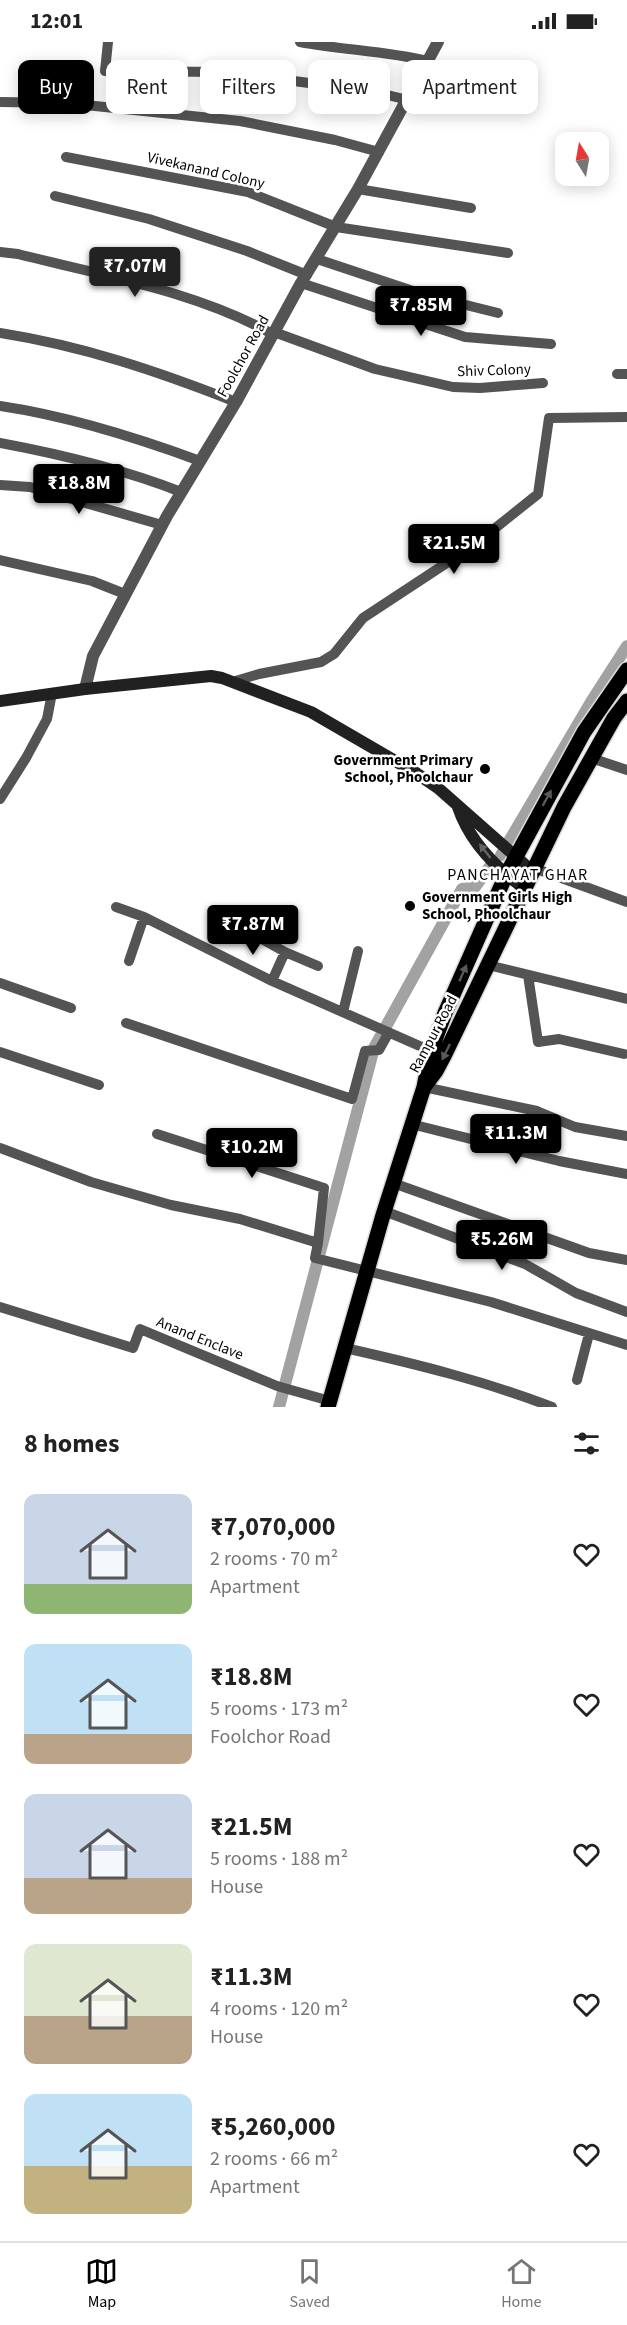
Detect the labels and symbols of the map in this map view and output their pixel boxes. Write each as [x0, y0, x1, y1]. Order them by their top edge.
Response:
north arrow [555, 132, 609, 186]
street label: Vivekanand Colony [145, 147, 267, 194]
pin: ₹7.07M [86, 247, 184, 298]
pin: ₹7.85M [372, 286, 470, 337]
street label: Foolchor Road [212, 311, 275, 401]
street label: Shiv Colony [457, 359, 531, 382]
pin: ₹18.8M [30, 464, 128, 515]
pin: ₹21.5M [405, 524, 503, 575]
place label: Government Primary School, Phoolchaur [334, 750, 473, 788]
marker: Government Primary School, Phoolchaur [478, 762, 492, 776]
one-way arrow [542, 790, 553, 806]
one-way arrow [478, 843, 491, 859]
district label: PANCHAYAT GHAR [447, 864, 589, 886]
place label: Government Girls High School, Phoolchaur [422, 887, 572, 925]
marker: Government Girls High School, Phoolchaur [403, 899, 417, 913]
pin: ₹7.87M [204, 905, 302, 956]
one-way arrow [458, 964, 468, 982]
street label: Rampur Road [404, 992, 463, 1077]
one-way arrow [442, 1043, 451, 1060]
pin: ₹11.3M [467, 1114, 565, 1165]
pin: ₹10.2M [203, 1128, 301, 1179]
pin: ₹5.26M [453, 1220, 551, 1271]
street label: Anand Enclave [153, 1311, 246, 1365]

